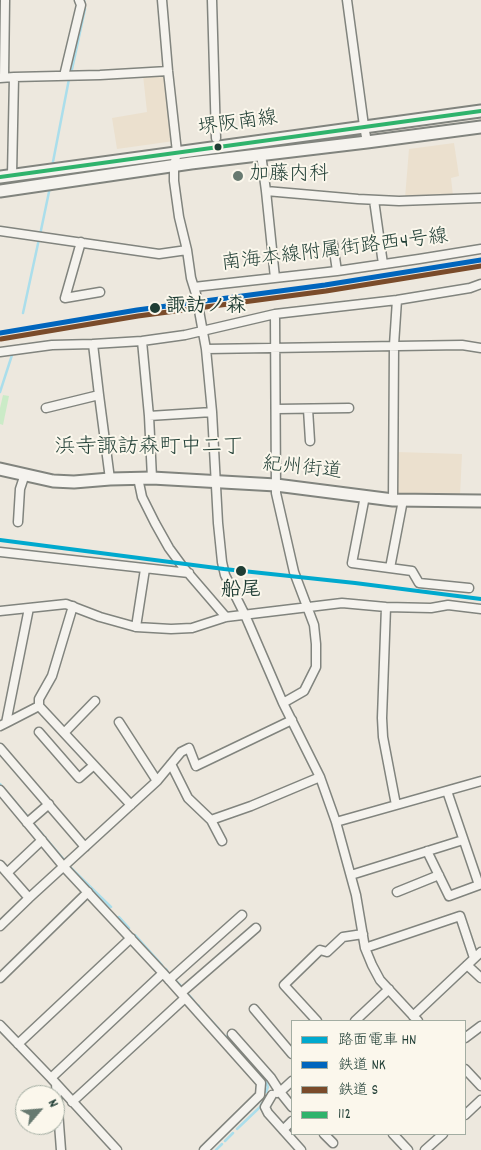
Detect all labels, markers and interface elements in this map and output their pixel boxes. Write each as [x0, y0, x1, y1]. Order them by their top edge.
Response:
street label: 堺阪南線 [197, 108, 279, 142]
unlabelled marker [213, 142, 223, 152]
place label: 加藤内科 [249, 164, 329, 188]
marker: 加藤内科 [231, 169, 245, 183]
street label: 南海本線附属街路西4号線 [220, 226, 450, 278]
place label: 諏訪ノ森 [166, 296, 246, 320]
marker: 諏訪ノ森 [148, 301, 162, 315]
district label: 浜寺諏訪森町中二丁 [55, 436, 243, 462]
street label: 紀州街道 [261, 454, 343, 486]
marker: 船尾 [234, 564, 248, 578]
place label: 船尾 [221, 580, 261, 604]
legend [291, 1020, 466, 1135]
text: 路面電車 HN [338, 1030, 417, 1052]
text: 鉄道 NK [338, 1055, 386, 1077]
text: 鉄道 S [338, 1080, 378, 1102]
north arrow [15, 1085, 65, 1135]
text: N [42, 1096, 63, 1111]
text: 112 [338, 1104, 351, 1126]

